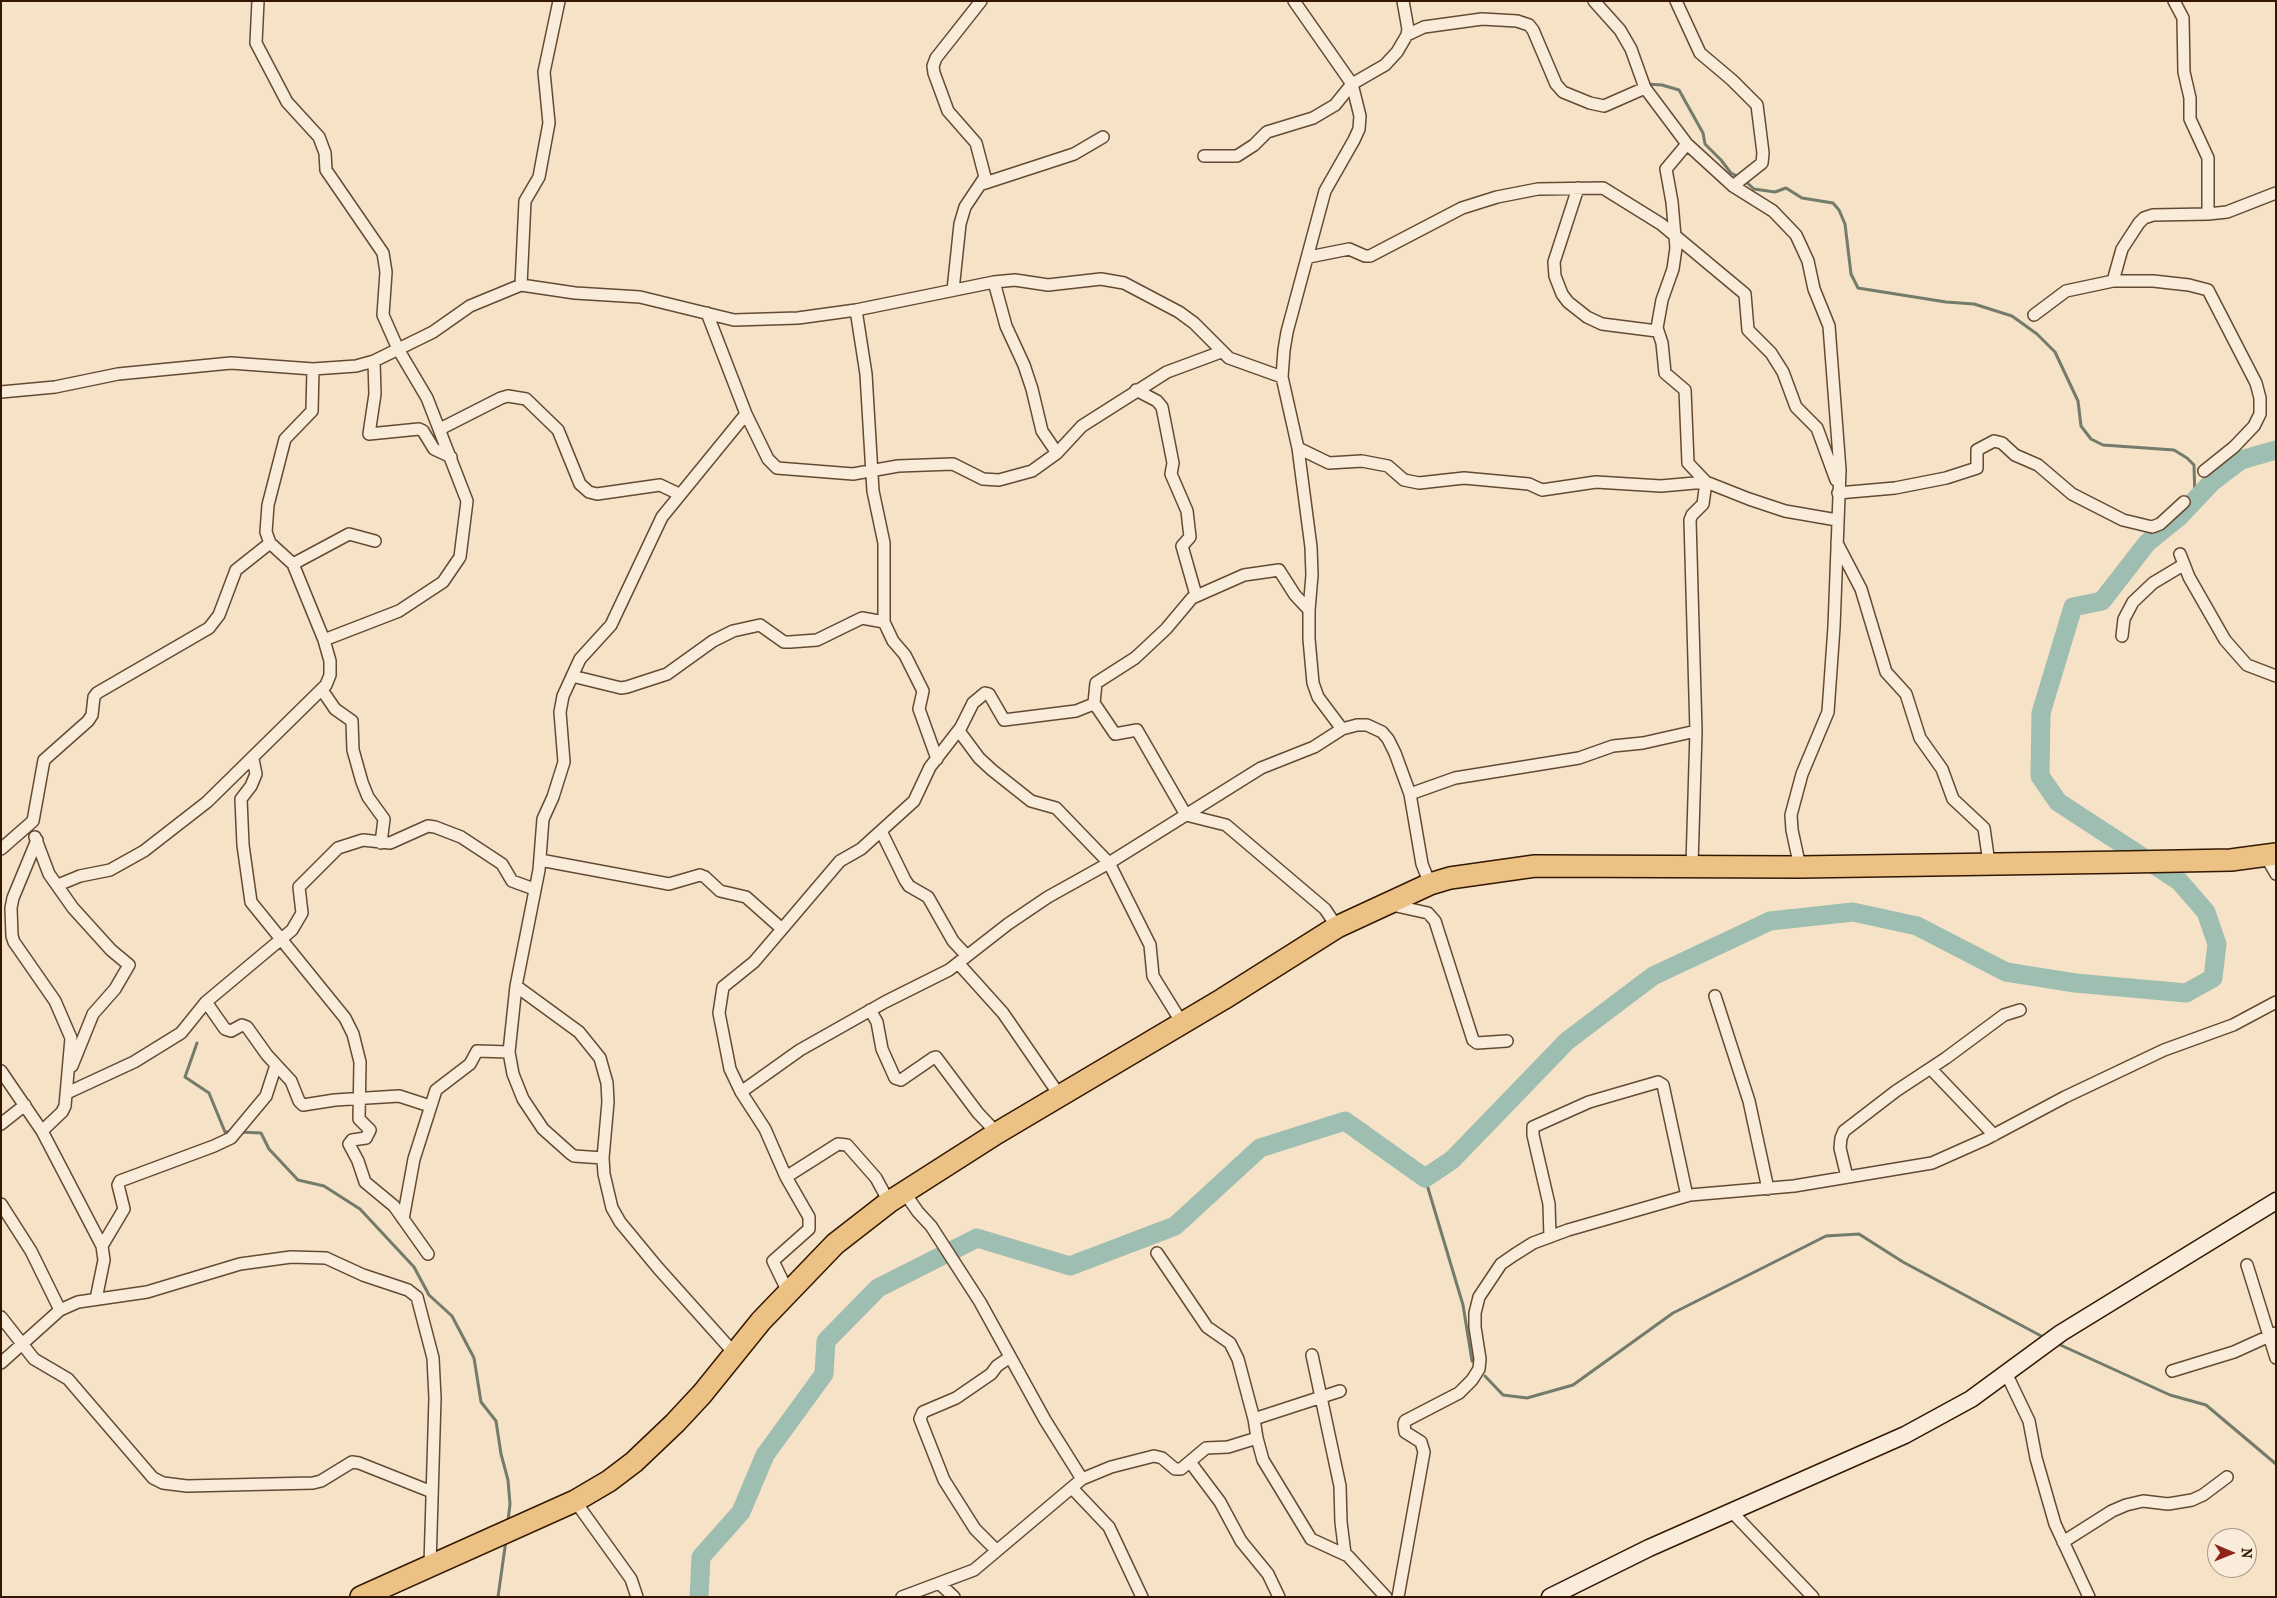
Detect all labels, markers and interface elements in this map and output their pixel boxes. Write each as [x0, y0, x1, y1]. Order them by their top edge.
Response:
north arrow [2207, 1528, 2257, 1578]
text: N [2238, 1548, 2255, 1559]

